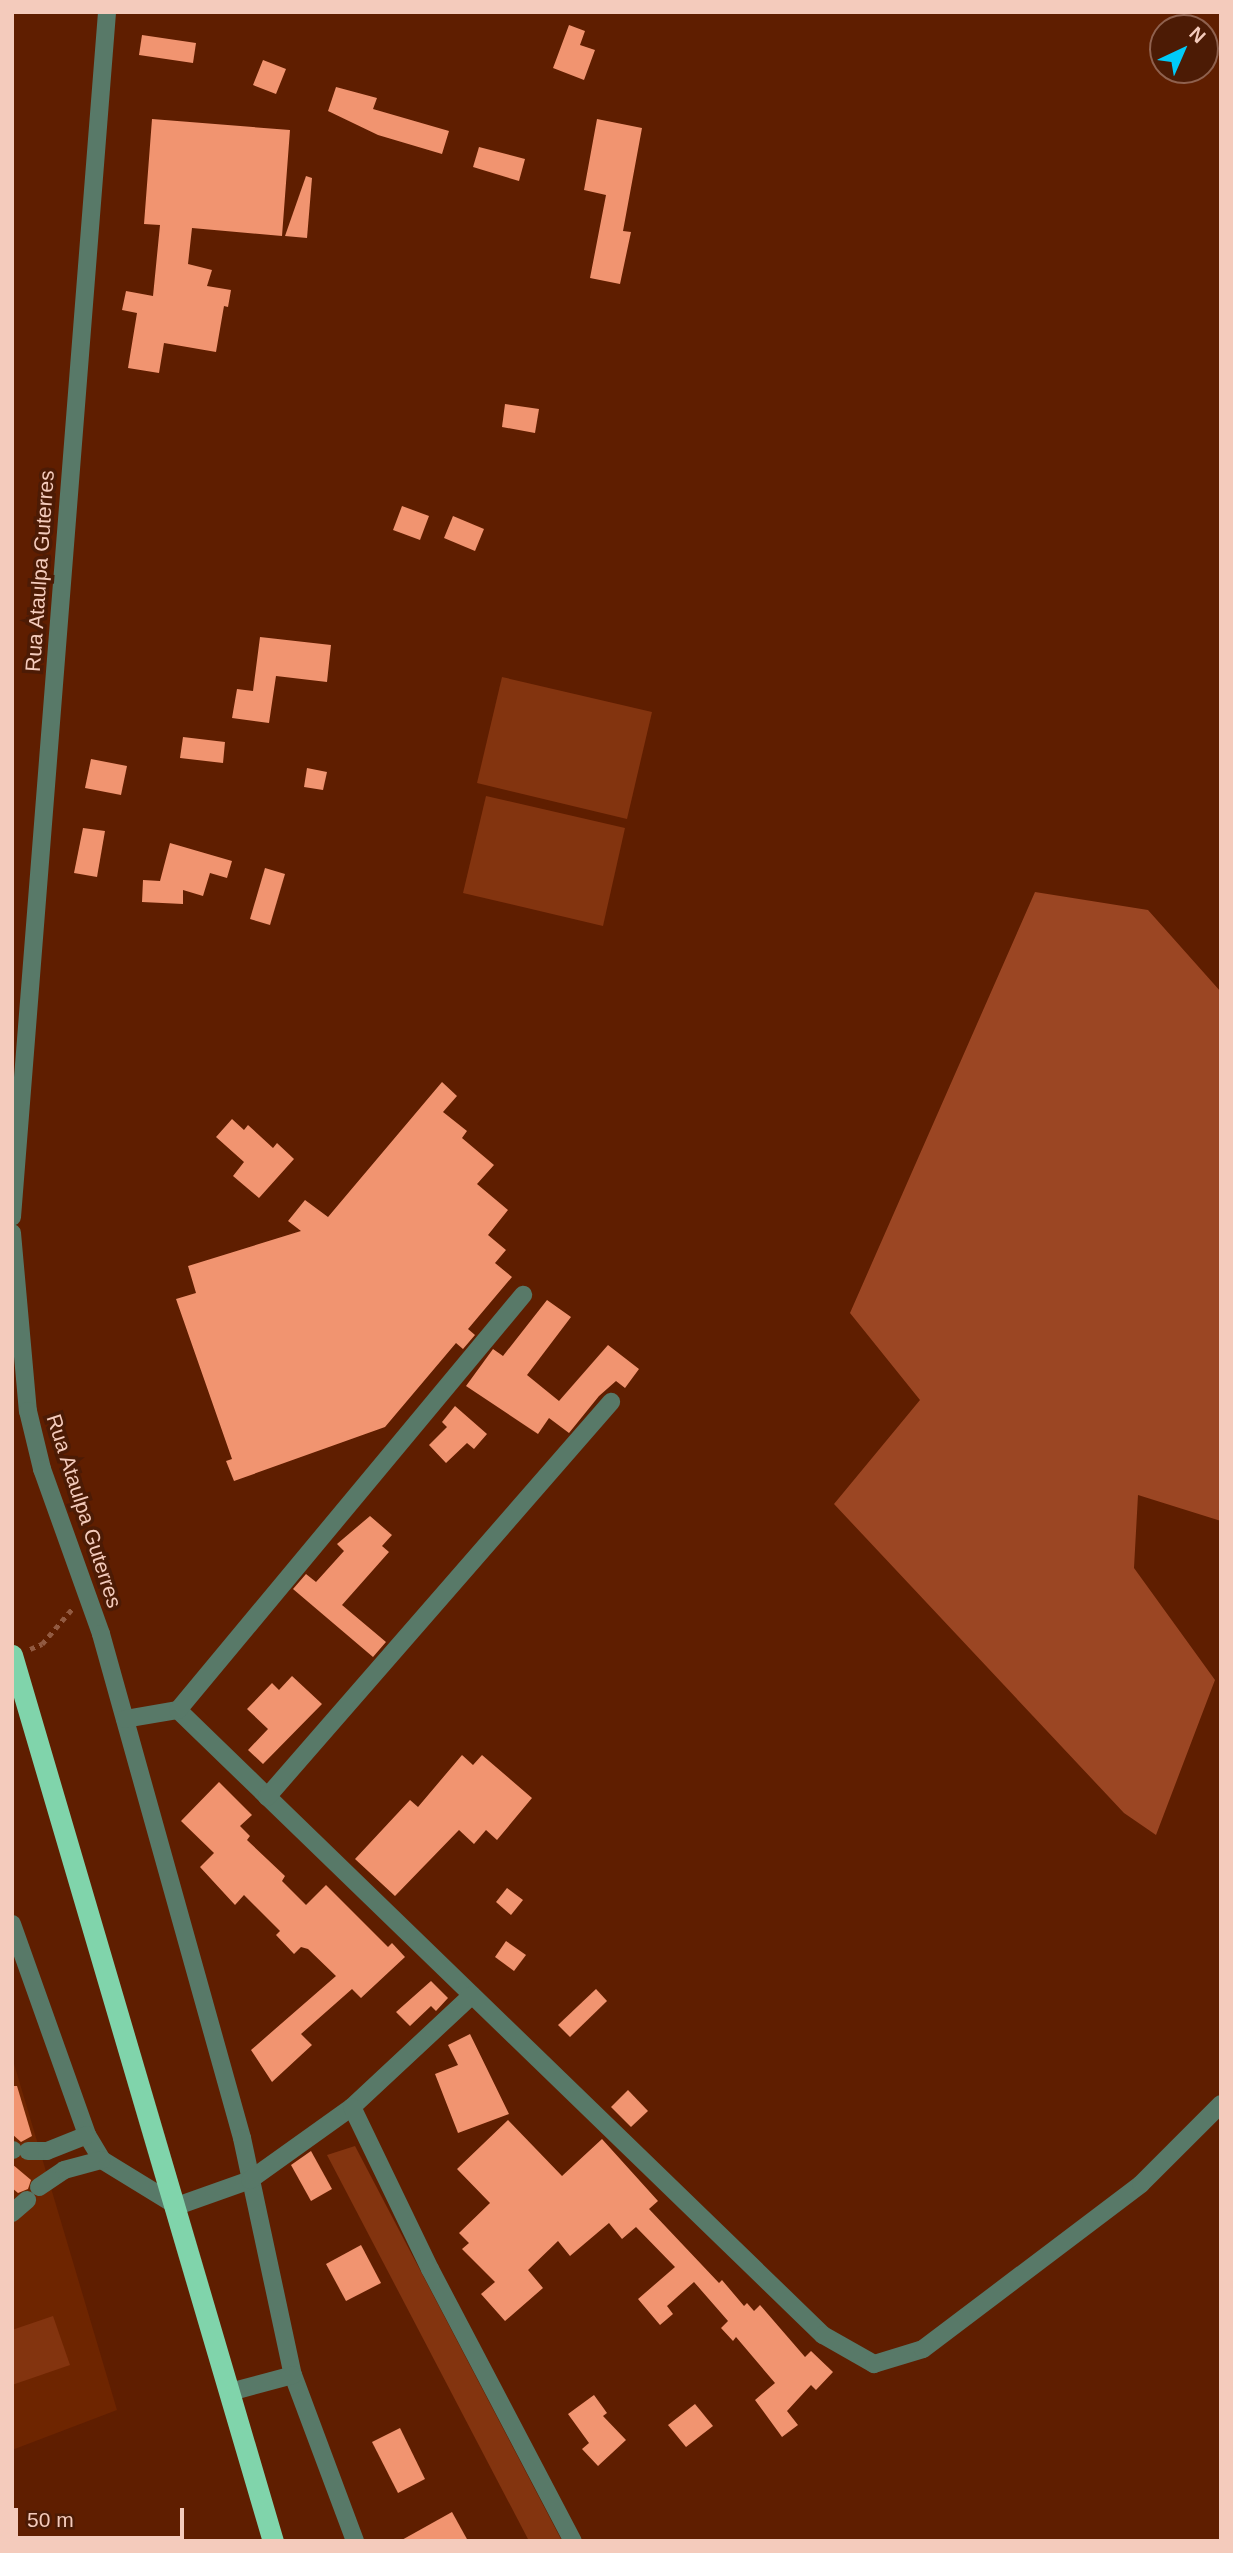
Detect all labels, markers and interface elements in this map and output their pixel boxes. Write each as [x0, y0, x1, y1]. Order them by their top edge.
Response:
north arrow [1149, 14, 1219, 84]
text: N [1185, 23, 1210, 47]
street label: Rua Ataulpa Guterres [20, 469, 60, 673]
street label: Rua Ataulpa Guterres [41, 1411, 127, 1611]
scale bar [18, 2494, 187, 2538]
text: 50 m [27, 2508, 74, 2531]

